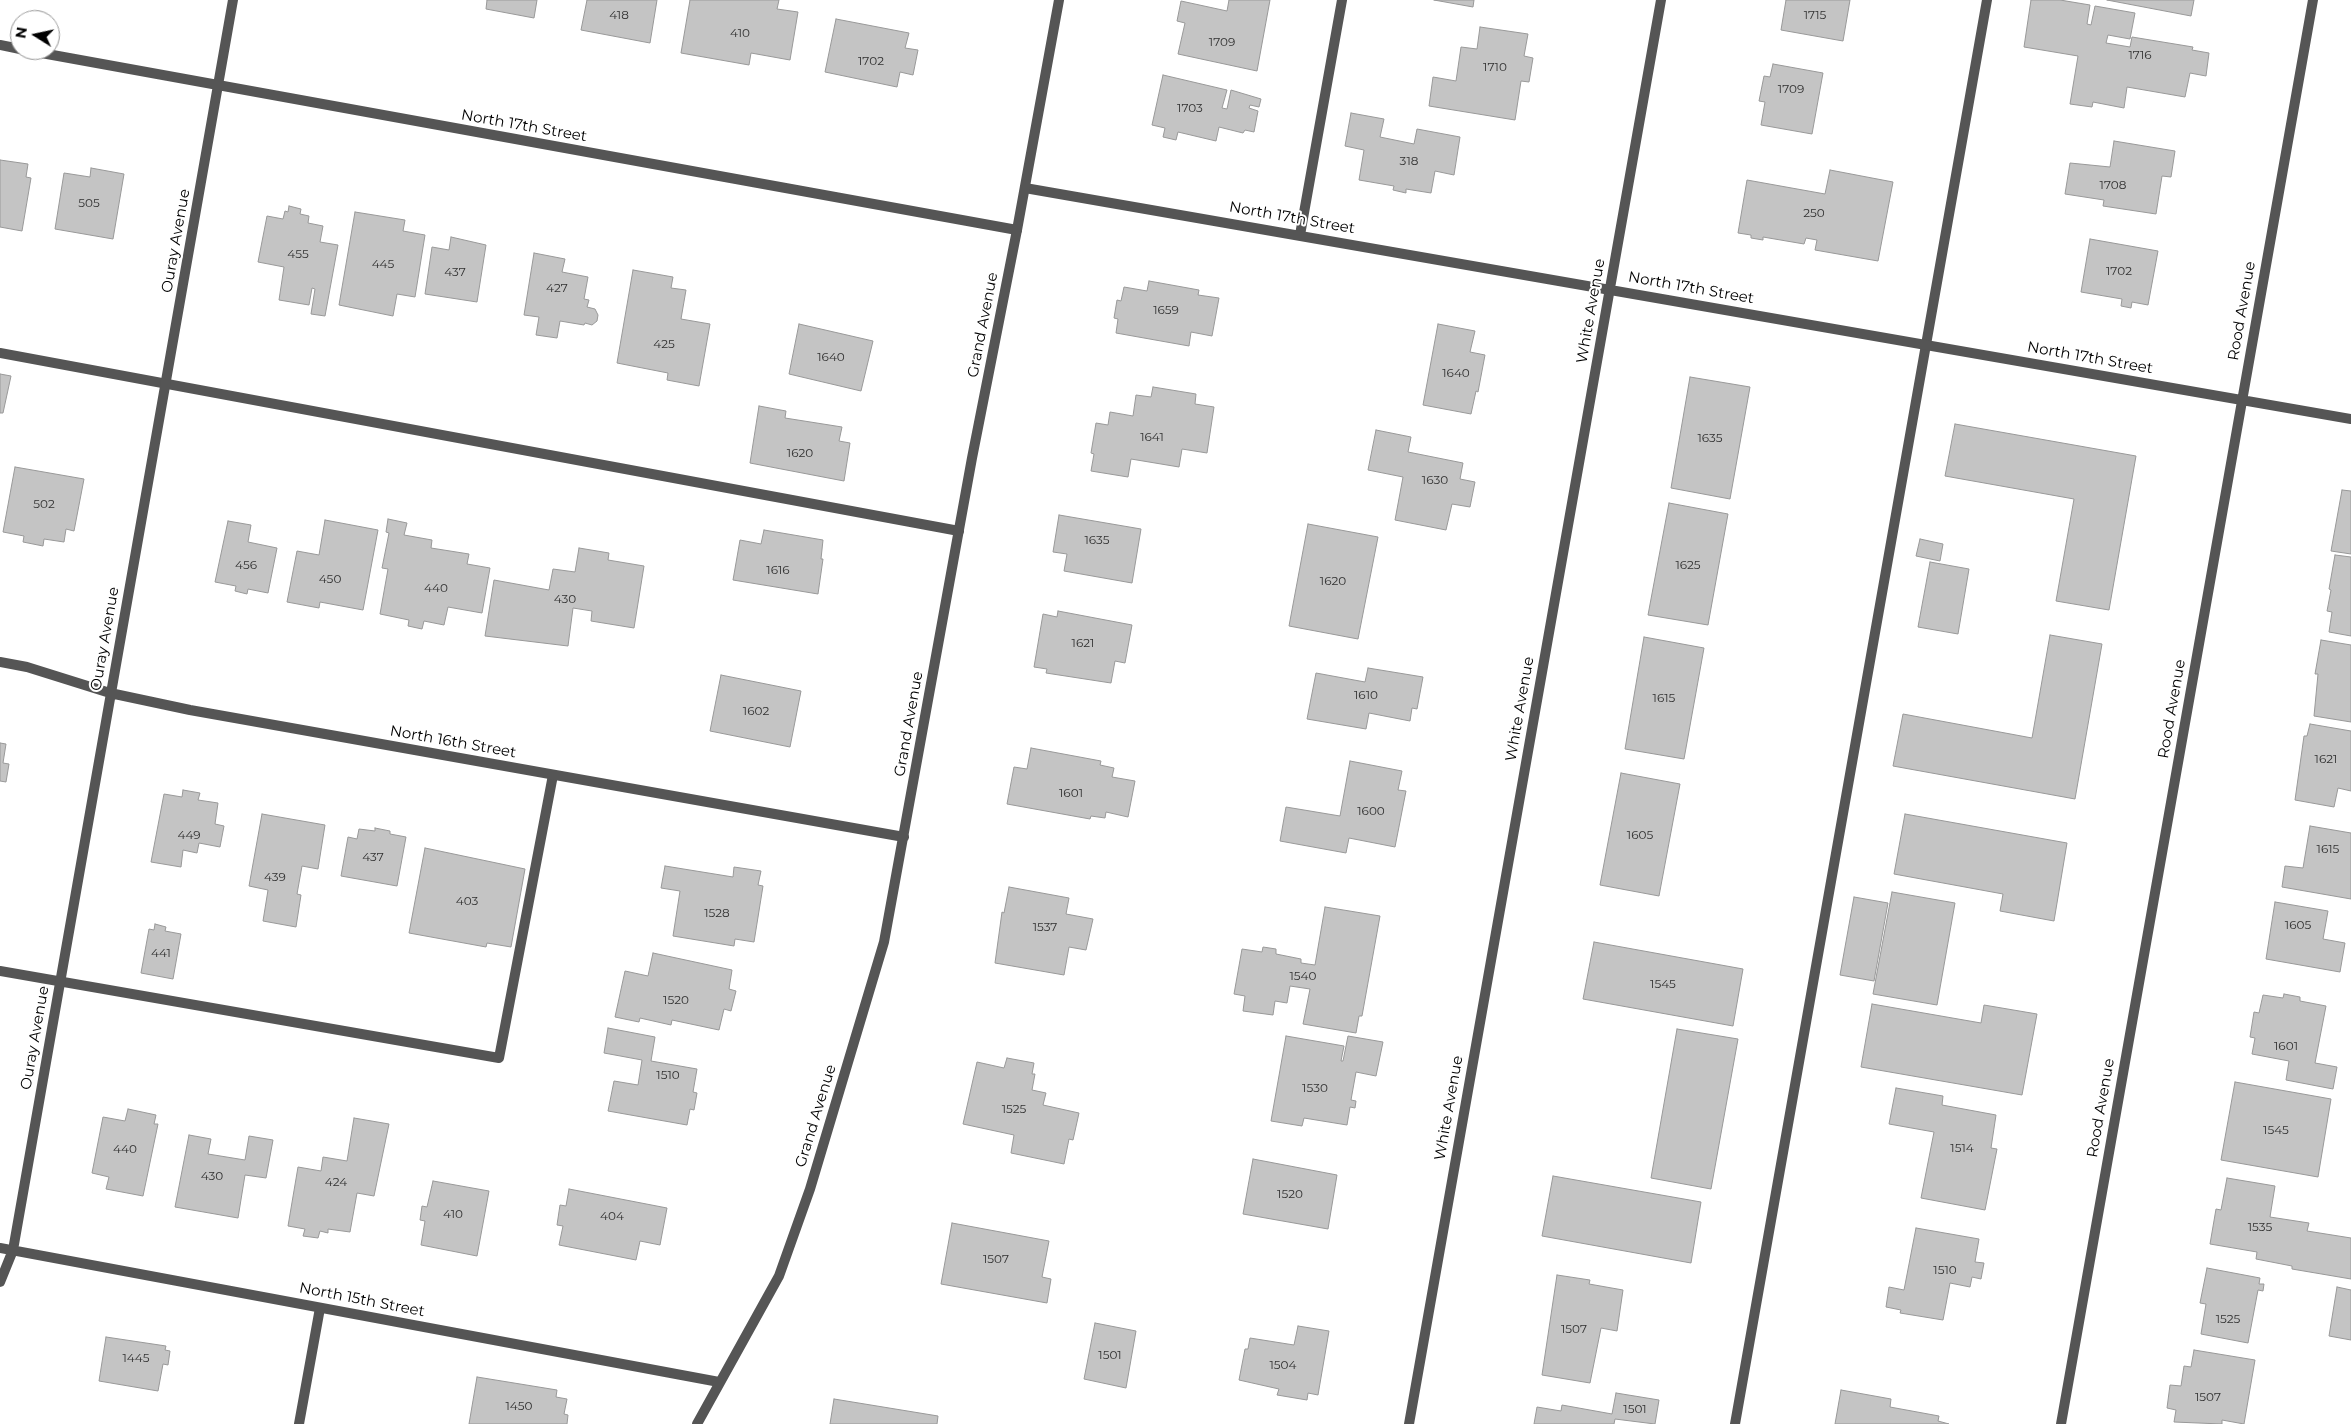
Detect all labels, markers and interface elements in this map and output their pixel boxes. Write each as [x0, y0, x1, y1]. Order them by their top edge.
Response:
house number: 418 [609, 8, 629, 22]
house number: 1715 [1804, 8, 1826, 22]
north arrow [10, 10, 60, 60]
text: N [11, 25, 31, 40]
house number: 410 [730, 26, 750, 40]
house number: 1709 [1209, 35, 1235, 49]
house number: 1716 [2128, 48, 2152, 62]
house number: 1702 [858, 54, 884, 68]
house number: 1710 [1483, 60, 1507, 74]
house number: 1709 [1778, 82, 1804, 96]
house number: 1703 [1177, 101, 1203, 115]
street label: North 17th Street [460, 106, 588, 146]
house number: 318 [1400, 154, 1418, 168]
house number: 1708 [2100, 178, 2126, 192]
street label: Ouray Avenue [158, 188, 194, 294]
house number: 505 [78, 196, 100, 210]
street label: North 17th Street [1228, 198, 1356, 238]
house number: 250 [1803, 206, 1825, 220]
house number: 455 [287, 247, 309, 261]
house number: 445 [372, 257, 394, 271]
street label: White Avenue [1573, 257, 1609, 365]
street label: Rood Avenue [2224, 260, 2260, 362]
house number: 1702 [2106, 264, 2132, 278]
house number: 437 [444, 265, 466, 279]
street label: North 17th Street [1627, 268, 1755, 308]
street label: Grand Avenue [964, 271, 1002, 379]
house number: 427 [546, 281, 568, 295]
house number: 1659 [1153, 303, 1179, 317]
house number: 425 [653, 337, 675, 351]
street label: North 17th Street [2026, 338, 2154, 378]
house number: 1640 [817, 350, 845, 364]
house number: 1640 [1442, 366, 1470, 380]
house number: 1641 [1140, 430, 1164, 444]
house number: 1635 [1697, 431, 1723, 445]
house number: 1620 [787, 446, 813, 460]
house number: 1630 [1422, 473, 1448, 487]
house number: 502 [33, 497, 55, 511]
house number: 1635 [1084, 533, 1110, 547]
house number: 456 [235, 558, 257, 572]
house number: 1625 [1675, 558, 1701, 572]
house number: 1616 [766, 563, 790, 577]
house number: 450 [319, 572, 341, 586]
house number: 1620 [1320, 574, 1346, 588]
house number: 440 [424, 581, 448, 595]
street label: Ouray Avenue [87, 586, 123, 692]
house number: 430 [554, 592, 576, 606]
house number: 1621 [1072, 636, 1094, 650]
street label: White Avenue [1502, 655, 1538, 763]
street label: Rood Avenue [2154, 658, 2190, 760]
street label: Grand Avenue [891, 670, 927, 778]
house number: 1610 [1354, 688, 1378, 702]
house number: 1615 [1653, 691, 1675, 705]
house number: 1602 [743, 704, 769, 718]
street label: North 16th Street [388, 722, 518, 762]
house number: 1621 [2315, 752, 2337, 766]
house number: 1601 [1059, 786, 1083, 800]
house number: 1600 [1357, 804, 1385, 818]
house number: 449 [177, 828, 201, 842]
house number: 1605 [1627, 828, 1653, 842]
house number: 1615 [2317, 842, 2339, 856]
house number: 437 [362, 850, 384, 864]
house number: 439 [264, 870, 286, 884]
house number: 403 [456, 894, 478, 908]
house number: 1528 [704, 906, 730, 920]
house number: 1605 [2285, 918, 2311, 932]
house number: 1537 [1033, 920, 1057, 934]
house number: 441 [151, 946, 171, 960]
house number: 1540 [1290, 969, 1316, 983]
house number: 1545 [1650, 977, 1676, 991]
street label: Ouray Avenue [17, 985, 53, 1091]
house number: 1520 [663, 993, 689, 1007]
house number: 1601 [2274, 1039, 2298, 1053]
street label: White Avenue [1431, 1054, 1467, 1162]
street label: Rood Avenue [2083, 1057, 2119, 1159]
street label: Grand Avenue [792, 1062, 840, 1170]
house number: 1510 [656, 1068, 680, 1082]
house number: 1530 [1302, 1081, 1328, 1095]
house number: 1525 [1002, 1102, 1026, 1116]
house number: 1545 [2263, 1123, 2289, 1137]
house number: 1514 [1950, 1141, 1974, 1155]
house number: 440 [113, 1142, 137, 1156]
house number: 430 [201, 1169, 223, 1183]
house number: 424 [325, 1175, 347, 1189]
house number: 1520 [1277, 1187, 1303, 1201]
house number: 410 [443, 1207, 463, 1221]
house number: 404 [600, 1209, 624, 1223]
house number: 1535 [2248, 1220, 2272, 1234]
house number: 1507 [983, 1252, 1009, 1266]
house number: 1510 [1933, 1263, 1957, 1277]
street label: North 15th Street [298, 1279, 426, 1321]
house number: 1525 [2216, 1312, 2240, 1326]
house number: 1507 [1561, 1322, 1587, 1336]
house number: 1501 [1098, 1348, 1122, 1362]
house number: 1445 [123, 1351, 149, 1365]
house number: 1504 [1270, 1358, 1296, 1372]
house number: 1507 [2195, 1390, 2221, 1404]
house number: 1450 [506, 1399, 532, 1413]
house number: 1501 [1623, 1402, 1647, 1416]

